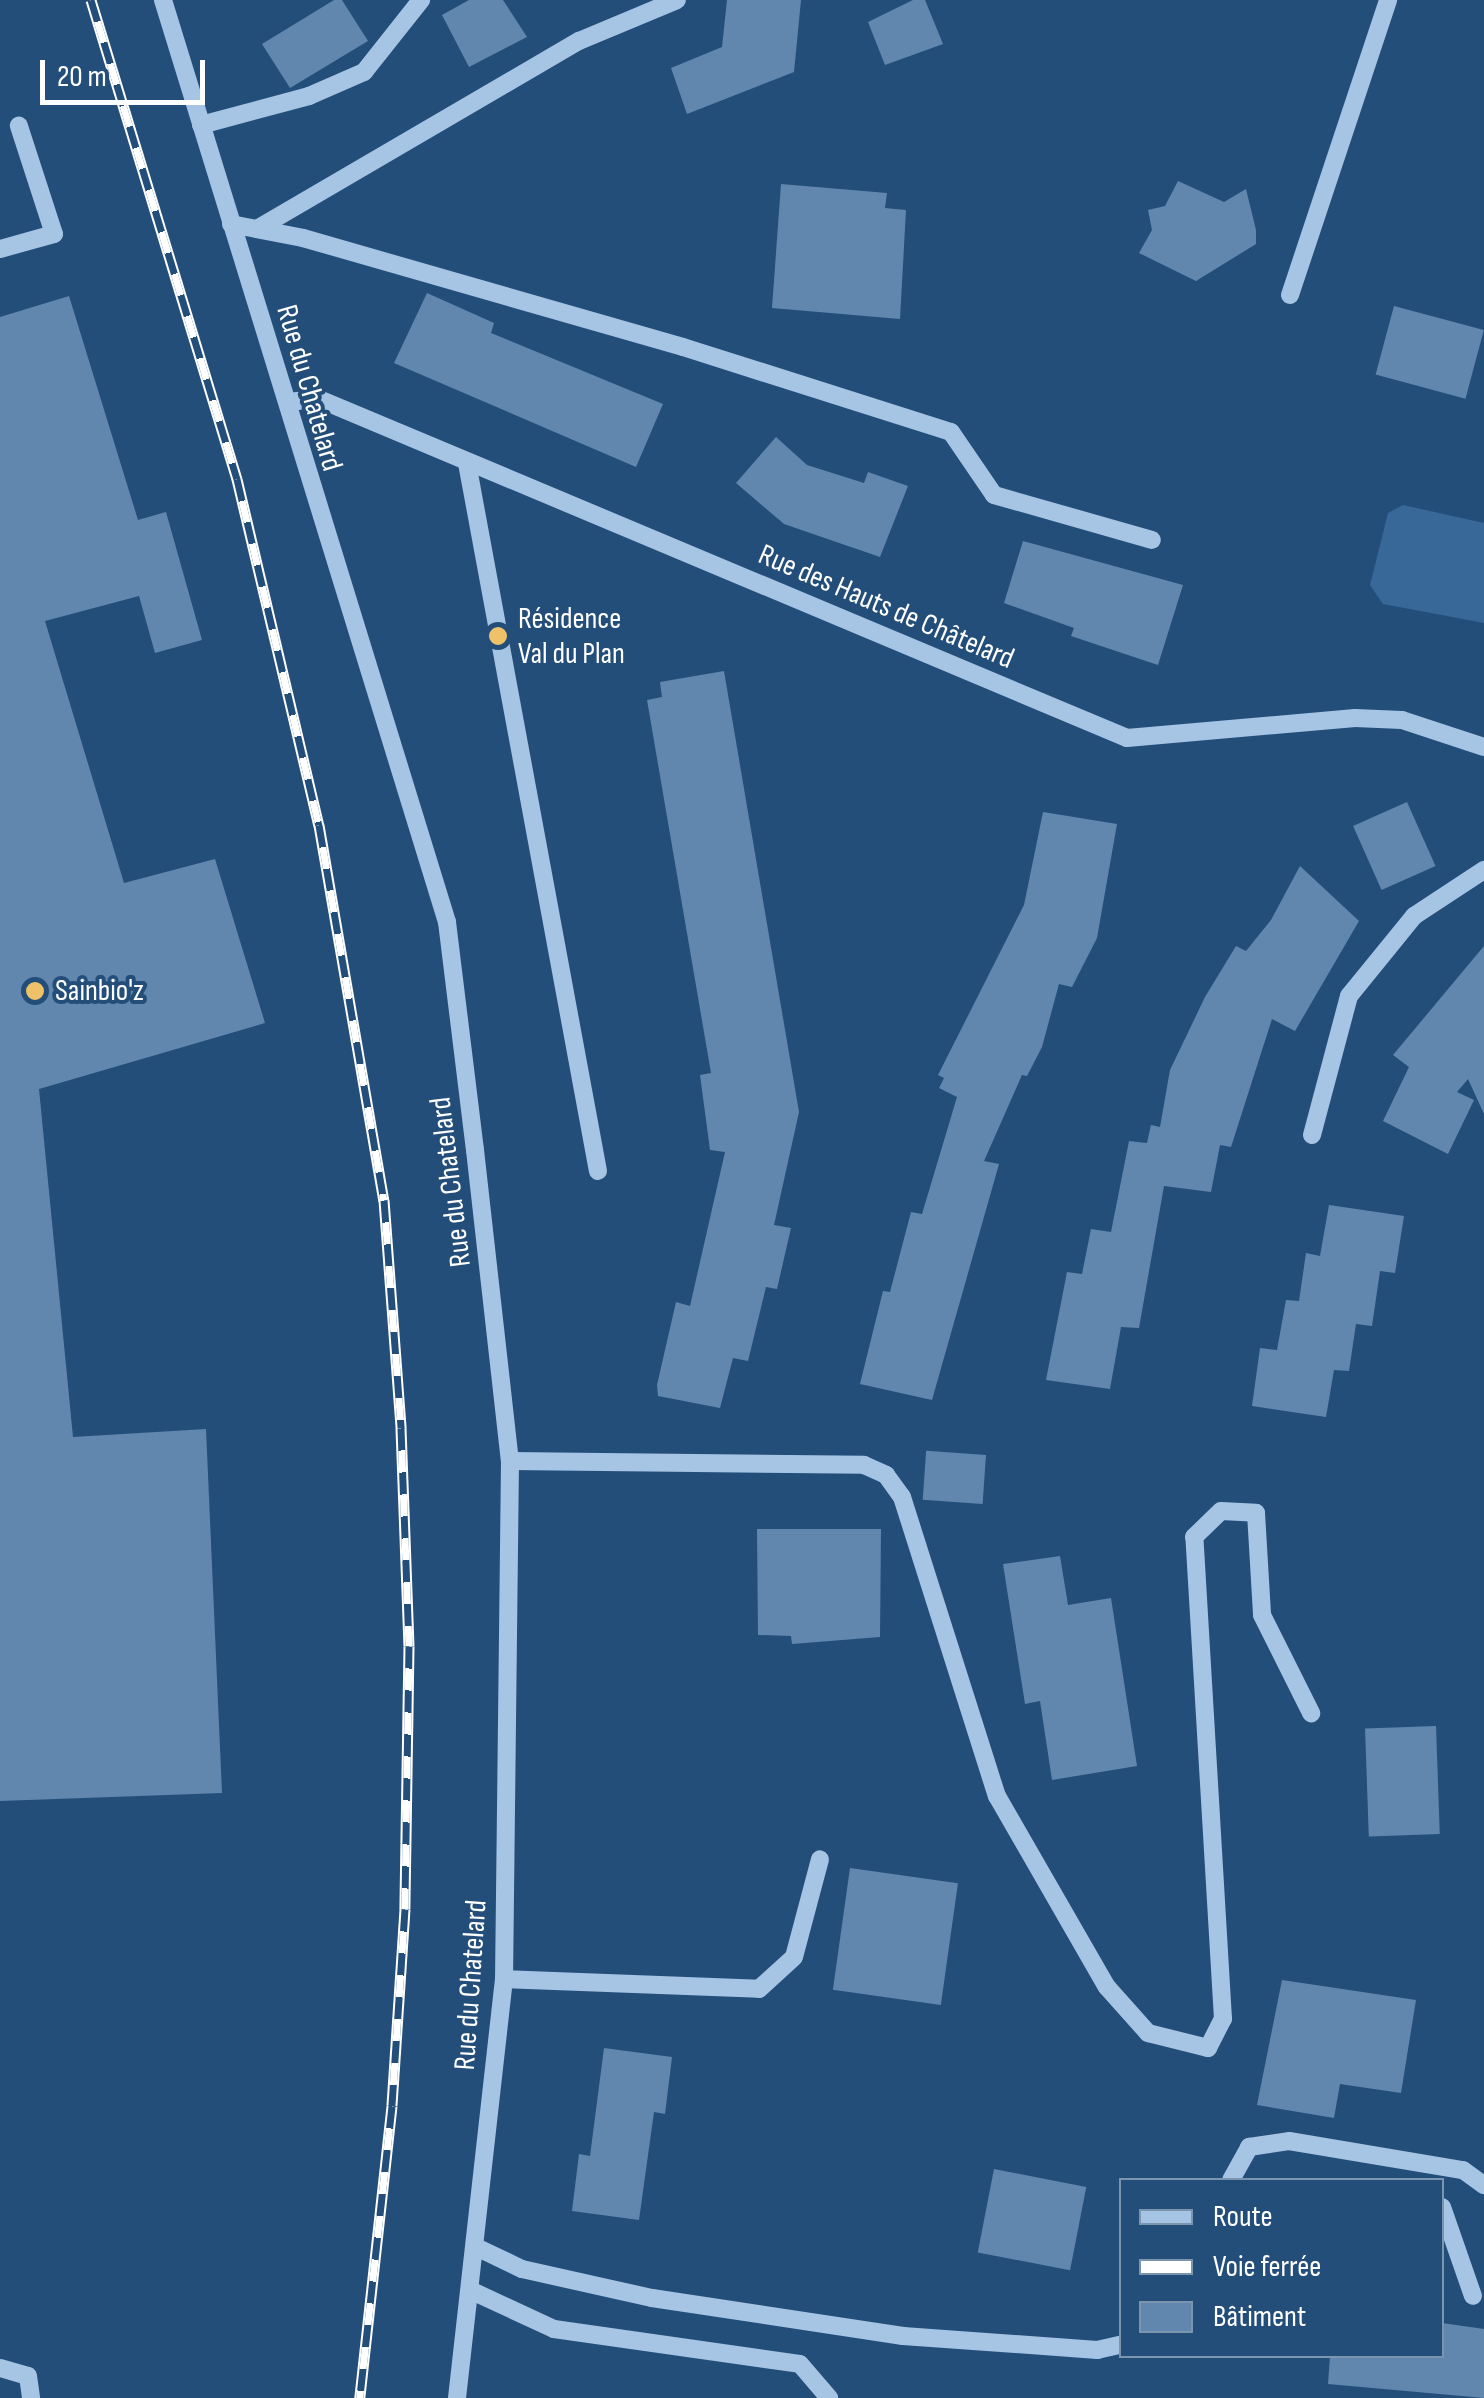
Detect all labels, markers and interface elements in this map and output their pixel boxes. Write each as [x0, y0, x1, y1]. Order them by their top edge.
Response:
scale bar [45, 40, 210, 102]
text: 20 m [57, 59, 107, 95]
street label: Rue du Chatelard [268, 301, 350, 475]
street label: Rue des Hauts de Châtelard [753, 537, 1019, 677]
place label: Résidence Val du Plan [518, 601, 625, 672]
marker: Résidence Val du Plan [487, 625, 509, 647]
place label: Sainbio'z [55, 973, 144, 1009]
marker: Sainbio'z [24, 980, 46, 1002]
street label: Rue du Chatelard [423, 1095, 479, 1269]
street label: Rue du Chatelard [447, 1899, 495, 2071]
legend [1119, 2178, 1444, 2358]
text: Route [1213, 2199, 1272, 2235]
text: Voie ferrée [1213, 2249, 1321, 2285]
text: Bâtiment [1213, 2299, 1306, 2335]

